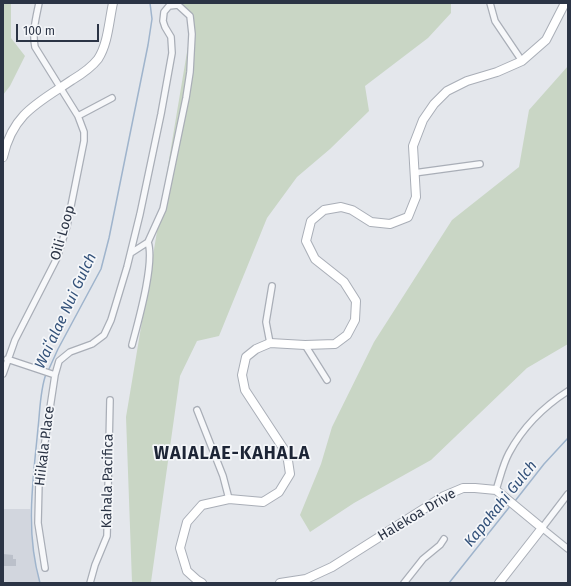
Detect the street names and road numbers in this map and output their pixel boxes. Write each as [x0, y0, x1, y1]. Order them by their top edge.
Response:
street label: Oili Loop [47, 203, 79, 263]
street label: Hiikala Place [32, 405, 58, 487]
street label: Kahala Pacifica [99, 434, 117, 528]
street label: Halekoa Drive [375, 485, 459, 545]

